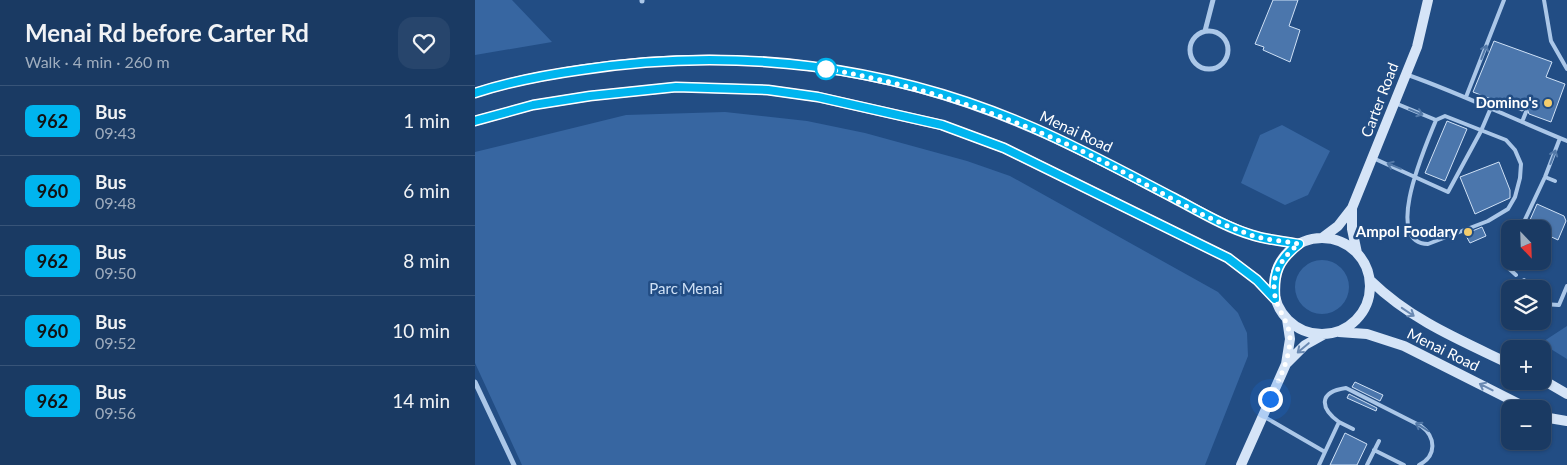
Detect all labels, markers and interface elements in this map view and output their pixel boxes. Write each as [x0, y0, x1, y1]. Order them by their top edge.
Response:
button: heart [398, 17, 450, 69]
text: Menai Rd before Carter Rd [25, 18, 309, 47]
one-way arrow [1480, 44, 1489, 59]
text: Walk · 4 min · 260 m [25, 52, 170, 71]
unlabelled marker [815, 58, 837, 80]
street label: Carter Road [1357, 60, 1402, 139]
place label: Domino's [1475, 93, 1538, 111]
marker: Domino's [1542, 97, 1554, 109]
text: Bus [95, 100, 126, 123]
street label: Menai Road [1037, 106, 1116, 156]
one-way arrow [1408, 107, 1423, 117]
text: 1 min [403, 109, 450, 132]
text: 962 [37, 110, 68, 132]
text: 09:43 [95, 123, 136, 142]
one-way arrow [1549, 150, 1558, 166]
one-way arrow [1387, 161, 1402, 171]
text: Bus [95, 170, 126, 193]
text: 6 min [403, 179, 450, 202]
text: 960 [37, 180, 68, 202]
text: 09:48 [95, 193, 136, 212]
north arrow [1501, 220, 1551, 270]
map controls [1501, 220, 1551, 450]
place label: Ampol Foodary [1355, 222, 1458, 240]
marker: Ampol Foodary [1462, 226, 1474, 238]
text: Bus [95, 240, 126, 263]
text: 8 min [403, 249, 450, 272]
text: 962 [37, 250, 68, 272]
text: 09:50 [95, 263, 136, 282]
park label: Parc Menai [649, 279, 723, 297]
button: layers [1501, 280, 1551, 330]
one-way arrow [1401, 307, 1415, 317]
text: Bus [95, 310, 126, 333]
text: 10 min [392, 319, 450, 342]
text: 960 [37, 320, 68, 342]
street label: Menai Road [1404, 324, 1483, 374]
text: 09:52 [95, 333, 136, 352]
button: + [1501, 340, 1551, 390]
one-way arrow [1297, 343, 1310, 354]
text: Bus [95, 380, 126, 403]
one-way arrow [1479, 382, 1494, 391]
your location [1258, 387, 1283, 412]
text: 14 min [392, 389, 450, 412]
text: 962 [37, 390, 68, 412]
button: − [1501, 400, 1551, 450]
text: 09:56 [95, 403, 136, 422]
one-way arrow [1415, 422, 1429, 432]

